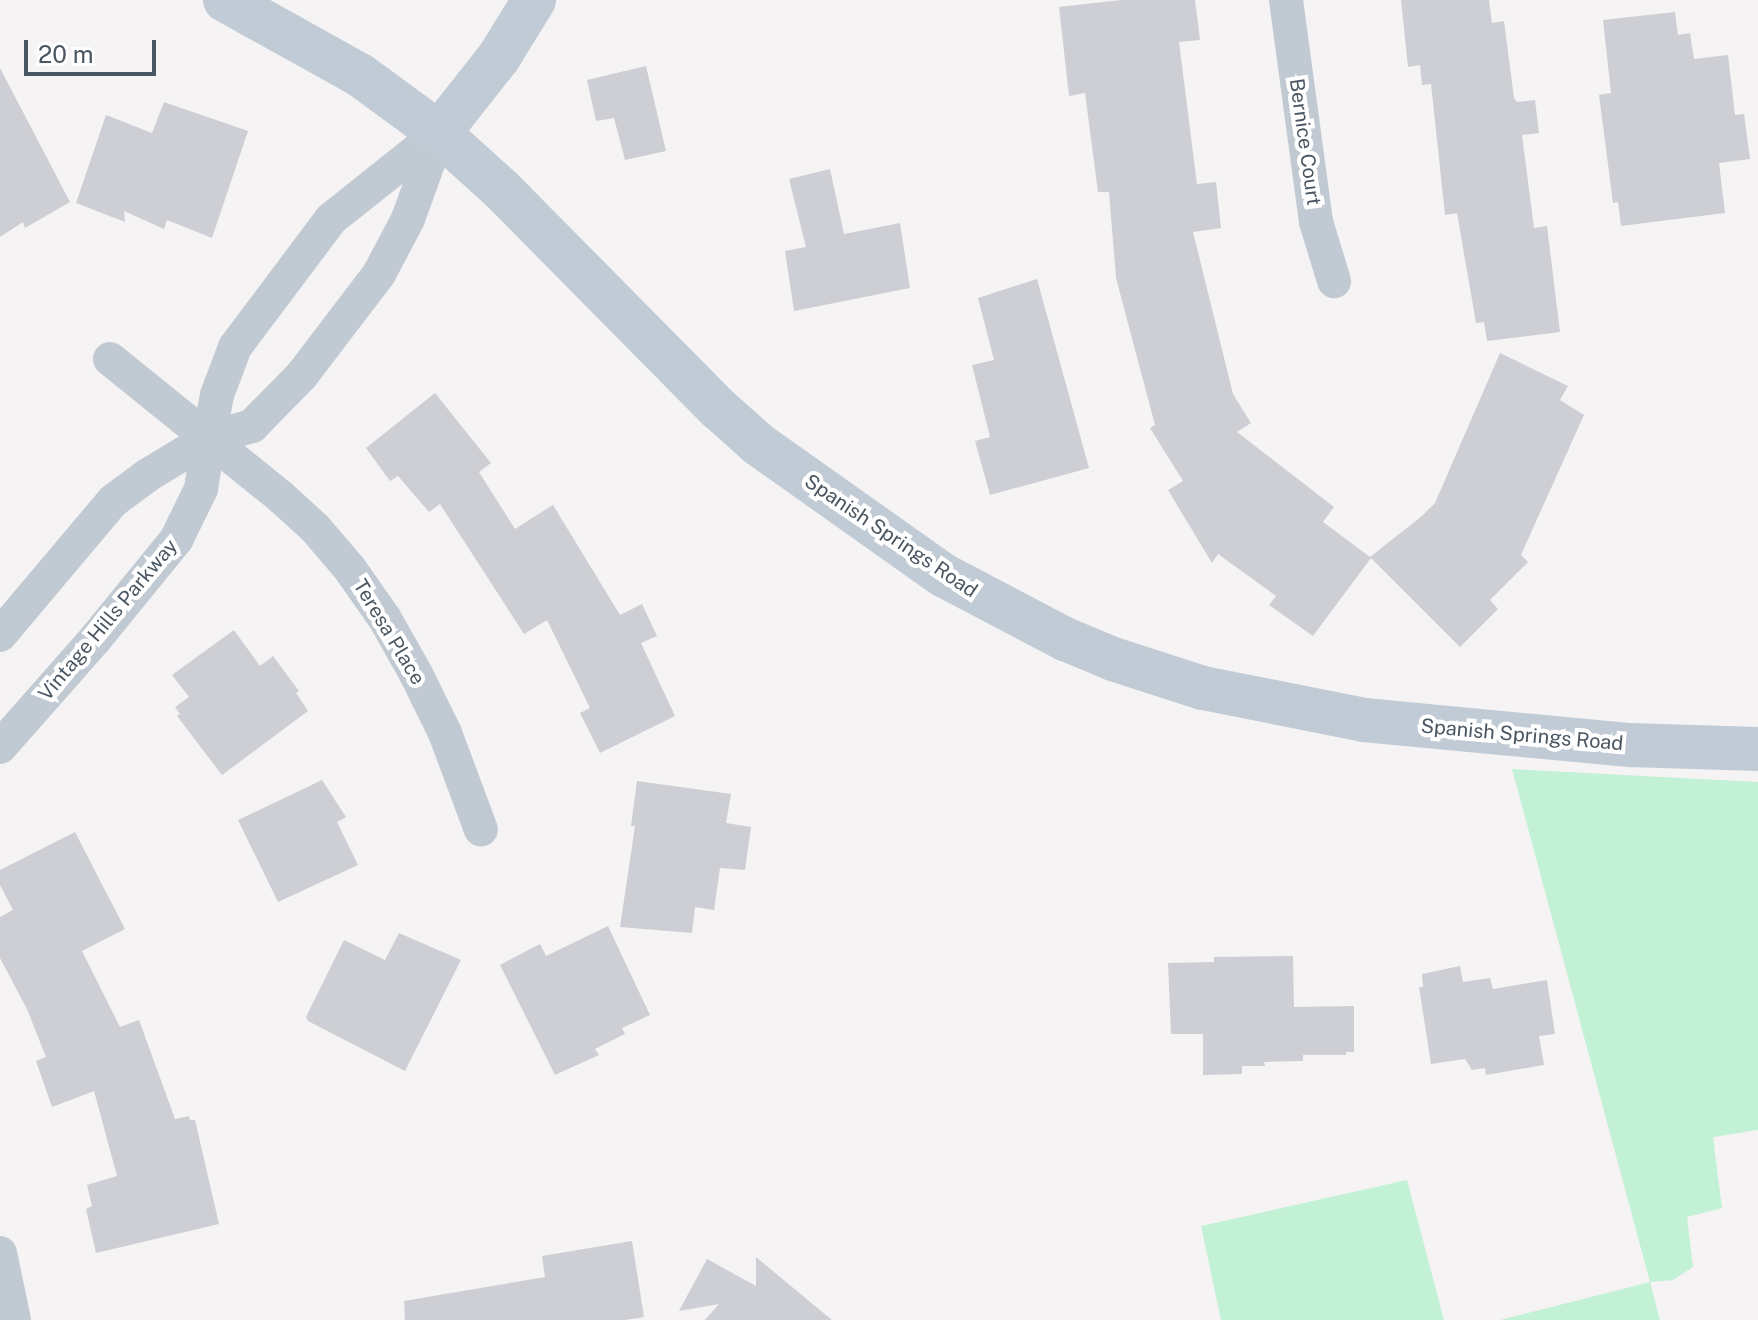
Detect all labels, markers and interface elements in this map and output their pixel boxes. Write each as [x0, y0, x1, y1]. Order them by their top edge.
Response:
scale bar [28, 24, 160, 74]
text: 20 m [38, 40, 94, 68]
street label: Bernice Court [1284, 77, 1326, 207]
street label: Spanish Springs Road [800, 469, 982, 603]
street label: Vintage Hills Parkway [33, 534, 183, 706]
street label: Teresa Place [348, 575, 430, 689]
street label: Spanish Springs Road [1420, 714, 1624, 756]

